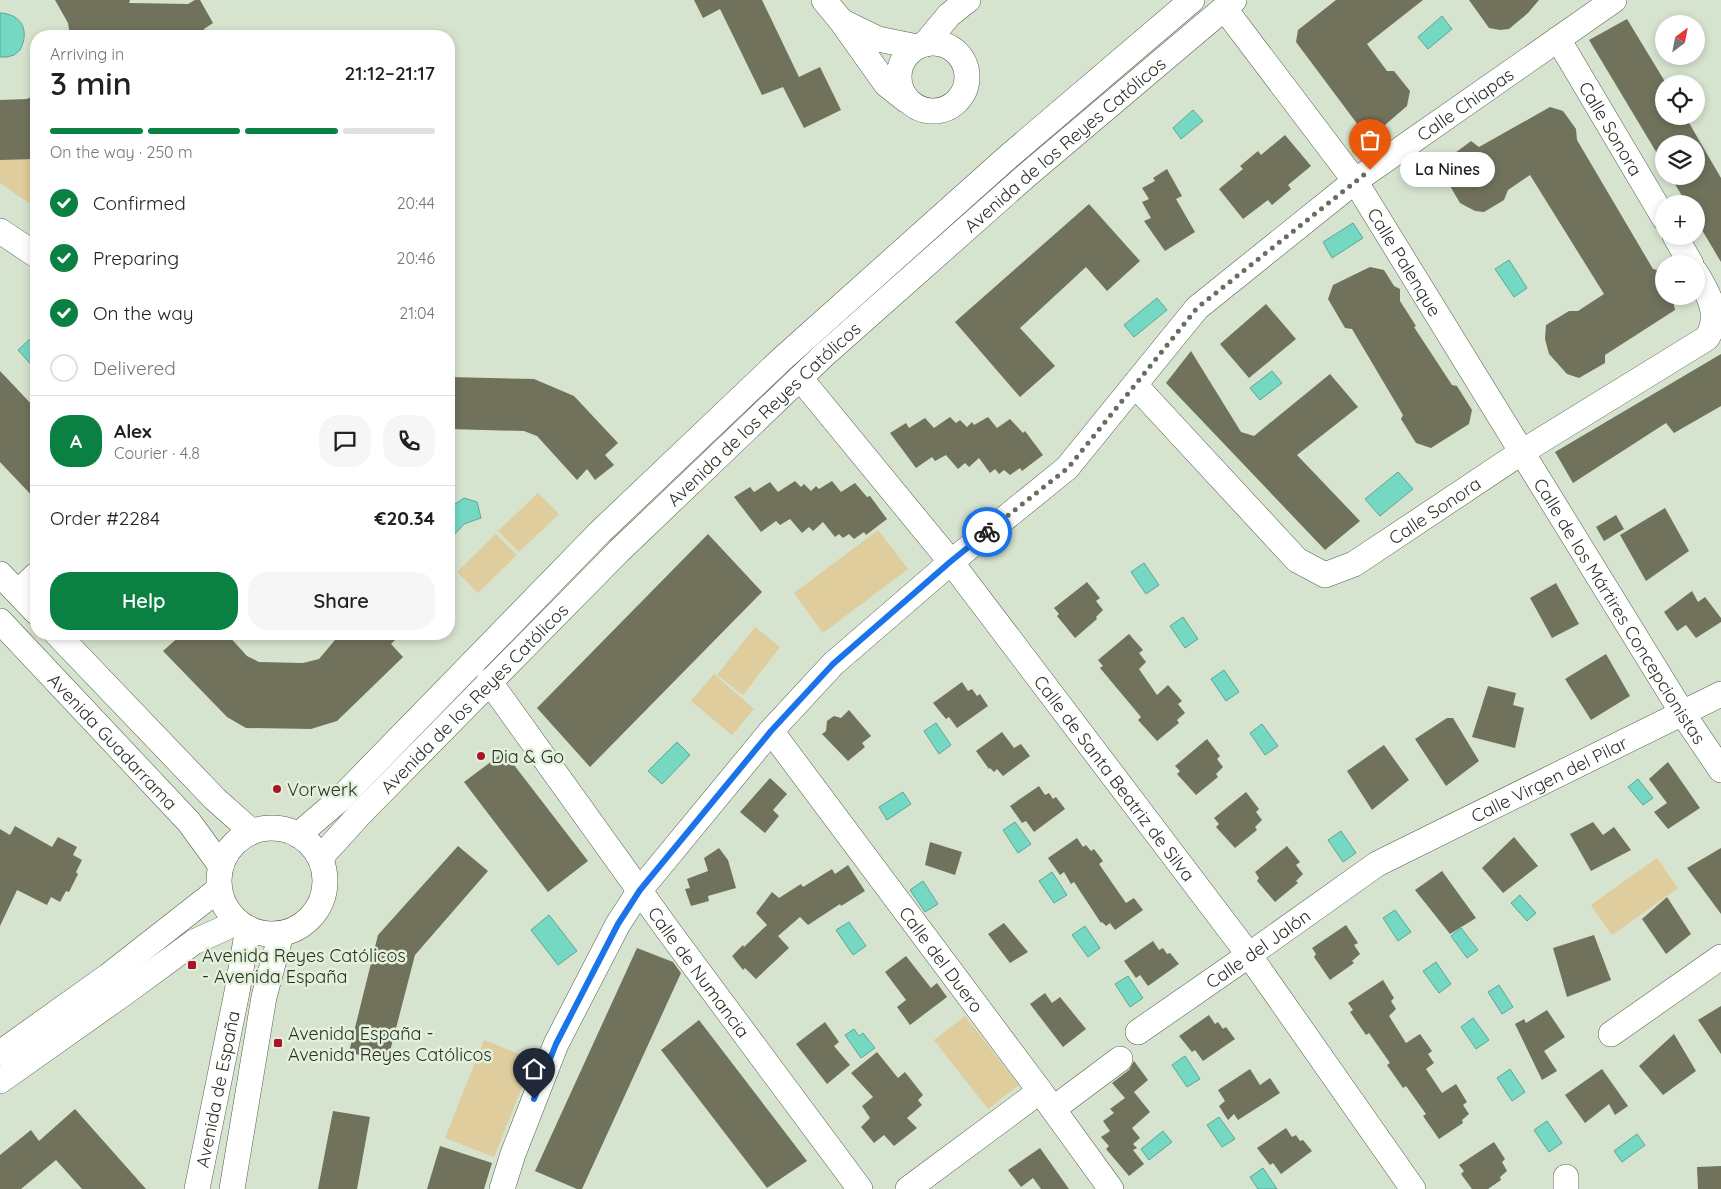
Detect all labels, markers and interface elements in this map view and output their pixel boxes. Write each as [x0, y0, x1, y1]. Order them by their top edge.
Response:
north arrow [1655, 15, 1705, 65]
map controls [1655, 15, 1705, 305]
text: Arriving in [50, 44, 124, 64]
street label: Avenida de los Reyes Católicos [959, 52, 1170, 237]
text: 21:12–21:17 [345, 61, 435, 85]
street label: Calle Chiapas [1412, 62, 1518, 146]
text: 3 min [50, 63, 132, 103]
button: locate [1655, 75, 1705, 125]
street label: Calle Sonora [1574, 77, 1648, 180]
pin [1349, 119, 1391, 170]
icon: bag [1356, 126, 1384, 154]
button: layers [1655, 135, 1705, 185]
text: On the way · 250 m [50, 142, 193, 162]
callout: La Nines [1400, 152, 1495, 188]
text: La Nines [1415, 159, 1480, 179]
icon: check [50, 189, 78, 217]
text: Confirmed [93, 191, 186, 215]
text: 20:44 [397, 193, 435, 213]
button: + [1655, 195, 1705, 245]
street label: Calle Palenque [1363, 203, 1447, 320]
icon: check [50, 244, 78, 272]
text: Preparing [93, 246, 179, 270]
text: 20:46 [397, 248, 435, 268]
button: − [1655, 255, 1705, 305]
icon: check [50, 299, 78, 327]
text: On the way [93, 301, 194, 325]
text: 21:04 [399, 303, 435, 323]
street label: Avenida de los Reyes Católicos [662, 317, 865, 511]
text: Delivered [93, 356, 176, 380]
button: chat [319, 415, 371, 467]
button: phone [383, 415, 435, 467]
text: Alex [114, 419, 152, 443]
text: A [70, 429, 82, 453]
text: Courier · 4.8 [114, 443, 200, 463]
street label: Calle Sonora [1384, 471, 1485, 549]
street label: Calle de los Mártires Concepcionistas [1529, 474, 1711, 748]
text: Order #2284 [50, 506, 160, 530]
text: €20.34 [375, 506, 435, 530]
courier [962, 507, 1012, 557]
icon: bike [973, 518, 1001, 546]
button: Help [50, 572, 238, 630]
button: Share [248, 572, 435, 630]
street label: Avenida de los Reyes Católicos [375, 598, 573, 798]
street label: Avenida Guadarrama [43, 668, 183, 814]
street label: Calle de Santa Beatriz de Silva [1029, 670, 1200, 886]
street label: Calle Virgen del Pilar [1467, 731, 1631, 827]
place label: Dia & Go [491, 745, 564, 768]
marker: Dia & Go [475, 750, 487, 762]
place label: Vorwerk [287, 778, 358, 801]
marker: Vorwerk [271, 783, 283, 795]
street label: Calle de Numancia [643, 902, 755, 1042]
street label: Calle del Duero [894, 902, 989, 1017]
street label: Calle del Jalón [1201, 904, 1315, 993]
place label: Avenida Reyes Católicos - Avenida España [202, 944, 406, 988]
marker: Avenida Reyes Católicos - Avenida España [186, 959, 198, 971]
street label: Avenida de España [190, 1009, 244, 1170]
place label: Avenida España - Avenida Reyes Católicos [288, 1022, 492, 1066]
marker: Avenida España - Avenida Reyes Católicos [272, 1037, 284, 1049]
pin [513, 1048, 555, 1099]
icon: home [520, 1055, 548, 1083]

